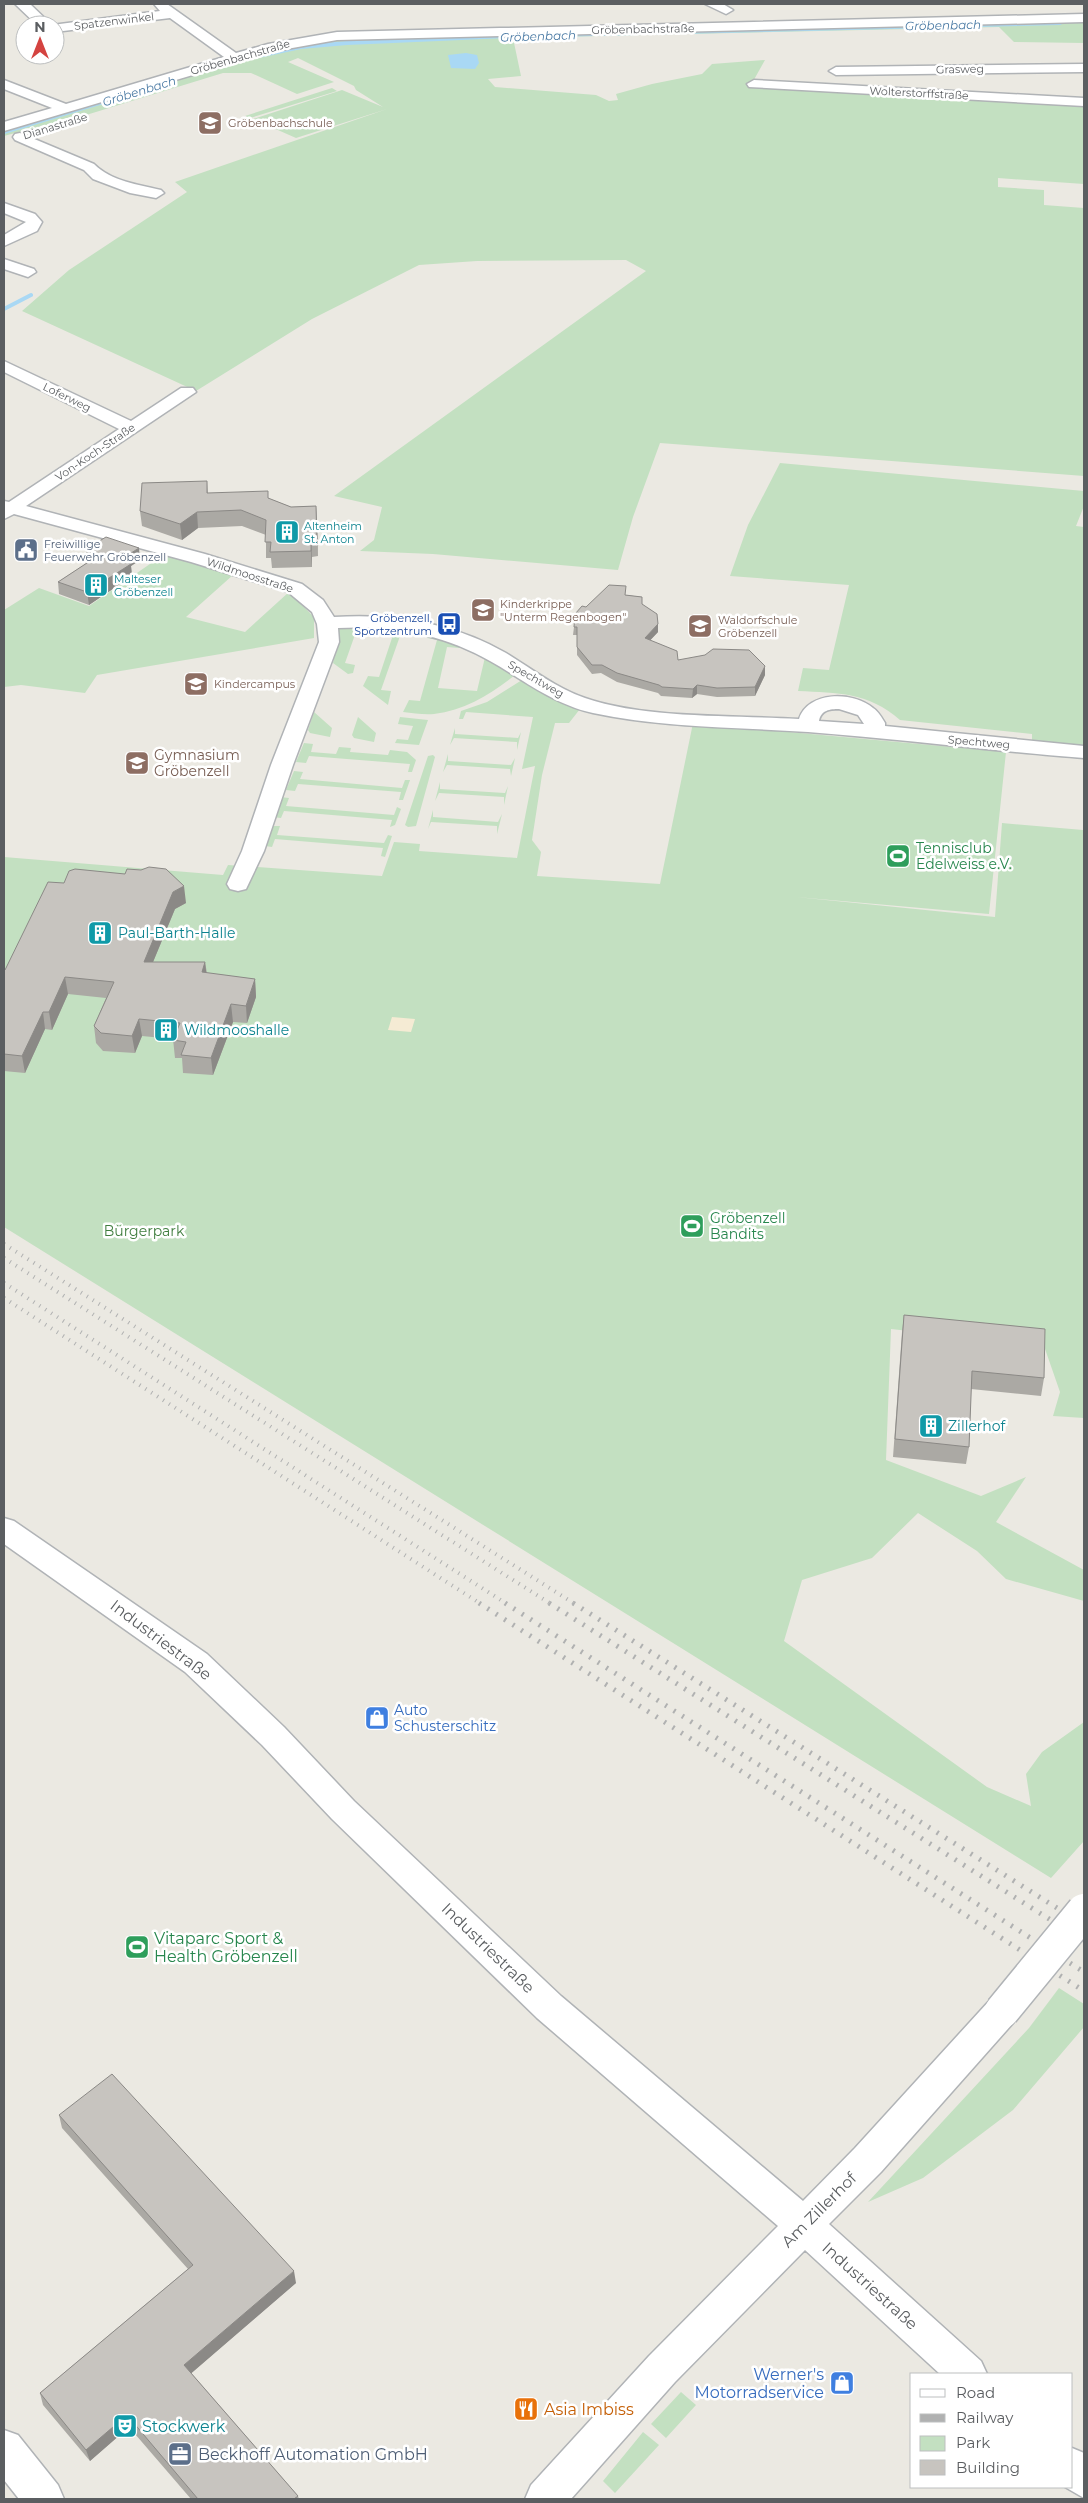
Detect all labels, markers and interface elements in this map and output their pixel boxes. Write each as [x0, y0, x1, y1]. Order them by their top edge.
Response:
street label: Spatzenwinkel [73, 9, 155, 33]
north arrow [15, 15, 65, 65]
water label: Gröbenbach [905, 17, 981, 33]
text: N [34, 18, 46, 36]
street label: Gröbenbachstraße [591, 21, 695, 37]
water label: Gröbenbach [500, 27, 576, 45]
street label: Gröbenbachstraße [189, 36, 292, 78]
street label: Grasweg [936, 62, 984, 76]
water label: Gröbenbach [100, 73, 178, 109]
street label: Wolterstorffstraße [869, 83, 969, 103]
street label: Dianastraße [21, 109, 89, 142]
school or university icon: Gröbenbachschule [197, 110, 223, 136]
place label: Gröbenbachschule [228, 116, 333, 130]
street label: Loferweg [41, 379, 93, 415]
street label: Von-Koch-Straße [52, 420, 138, 484]
building icon: Altenheim St. Anton [274, 519, 300, 545]
place label: Altenheim St. Anton [304, 519, 362, 546]
public building icon: Freiwillige Feuerwehr Gröbenzell [13, 537, 39, 563]
place label: Freiwillige Feuerwehr Gröbenzell [44, 537, 166, 564]
street label: Wildmoosstraße [205, 554, 296, 596]
building icon: Malteser Gröbenzell [83, 572, 109, 598]
place label: Malteser Gröbenzell [114, 572, 173, 599]
school or university icon: Kinderkrippe "Unterm Regenbogen" [470, 597, 496, 623]
place label: Kinderkrippe "Unterm Regenbogen" [500, 597, 626, 624]
place label: Gröbenzell, Sportzentrum [354, 611, 432, 638]
bus stop icon: Gröbenzell, Sportzentrum [436, 611, 462, 637]
school or university icon: Waldorfschule Gröbenzell [687, 613, 713, 639]
place label: Waldorfschule Gröbenzell [718, 613, 798, 640]
street label: Spechtweg [505, 657, 567, 701]
school or university icon: Kindercampus [183, 671, 209, 697]
place label: Kindercampus [214, 677, 296, 691]
street label: Spechtweg [947, 732, 1011, 752]
place label: Gymnasium Gröbenzell [154, 746, 240, 780]
school or university icon: Gymnasium Gröbenzell [124, 750, 150, 776]
place label: Tennisclub Edelweiss e.V. [916, 839, 1012, 873]
sports icon: Tennisclub Edelweiss e.V. [885, 843, 911, 869]
building icon: Paul-Barth-Halle [87, 920, 113, 946]
place label: Paul-Barth-Halle [118, 924, 235, 942]
building icon: Wildmooshalle [153, 1017, 179, 1043]
place label: Wildmooshalle [184, 1021, 289, 1039]
place label: Gröbenzell Bandits [710, 1209, 785, 1243]
sports icon: Gröbenzell Bandits [679, 1213, 705, 1239]
park label: Bürgerpark [104, 1222, 185, 1240]
building icon: Zillerhof [918, 1413, 944, 1439]
place label: Zillerhof [948, 1417, 1007, 1435]
street label: Industriestraße [107, 1596, 215, 1684]
place label: Auto Schusterschitz [394, 1701, 496, 1735]
shop icon: Auto Schusterschitz [364, 1705, 390, 1731]
street label: Industriestraße [438, 1899, 538, 1997]
place label: Vitaparc Sport & Health Gröbenzell [154, 1929, 298, 1966]
sports icon: Vitaparc Sport & Health Gröbenzell [124, 1934, 150, 1960]
street label: Am Zillerhof [778, 2168, 861, 2251]
street label: Industriestraße [818, 2238, 922, 2334]
place label: Werner's Motorradservice [694, 2365, 824, 2402]
shop icon: Werner's Motorradservice [829, 2370, 855, 2396]
legend [910, 2373, 1073, 2488]
text: Road [956, 2383, 995, 2402]
restaurant icon: Asia Imbiss [513, 2396, 539, 2422]
place label: Asia Imbiss [544, 2400, 634, 2419]
text: Railway [956, 2408, 1014, 2427]
theatre icon: Stockwerk [112, 2413, 138, 2439]
place label: Stockwerk [142, 2417, 226, 2436]
text: Park [956, 2433, 990, 2452]
office icon: Beckhoff Automation GmbH [167, 2441, 193, 2467]
place label: Beckhoff Automation GmbH [198, 2445, 428, 2464]
text: Building [956, 2458, 1020, 2477]

